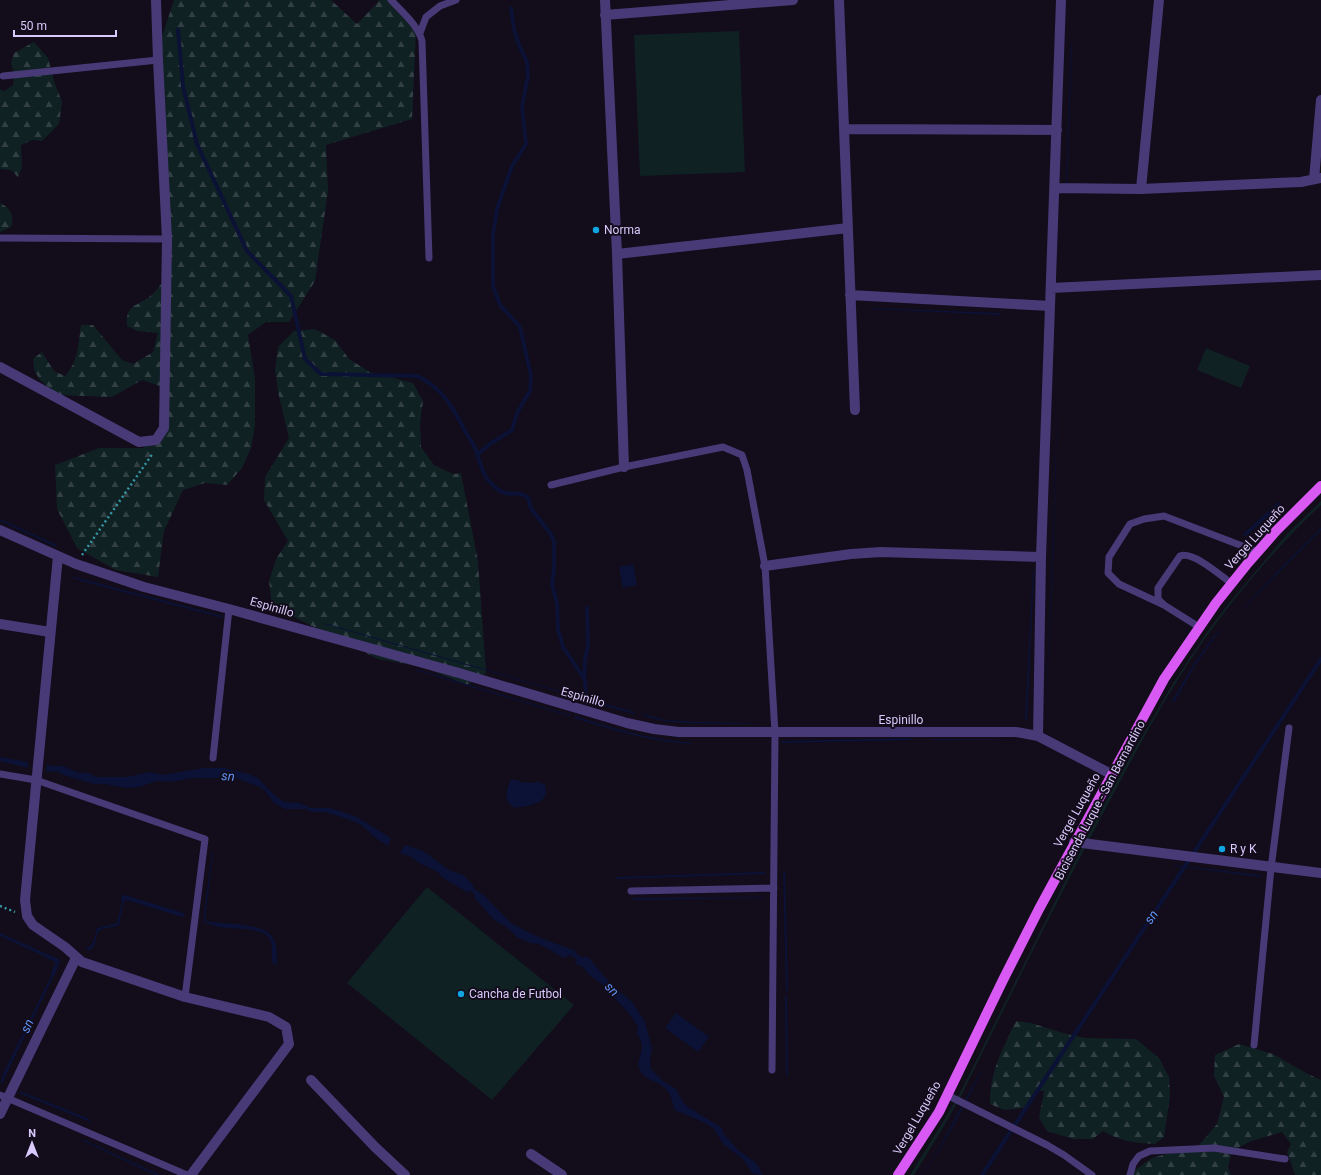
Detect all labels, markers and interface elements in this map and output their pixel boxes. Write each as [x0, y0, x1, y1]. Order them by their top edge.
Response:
scale bar [14, 12, 116, 38]
text: 50 m [20, 19, 47, 33]
place label: Norma [604, 223, 641, 237]
marker: Norma [591, 225, 601, 235]
street label: Vergel Luqueño [1222, 501, 1288, 572]
street label: Espinillo [248, 594, 296, 620]
street label: Espinillo [559, 684, 607, 710]
street label: Espinillo [879, 713, 924, 727]
street label: Bicisenda Luque - San Bernardino [1052, 718, 1148, 882]
water label: sn [221, 768, 235, 784]
street label: Vergel Luqueño [1051, 770, 1103, 850]
place label: R y K [1230, 842, 1257, 856]
marker: R y K [1217, 844, 1227, 854]
water label: sn [1141, 907, 1161, 927]
water label: sn [602, 979, 622, 999]
place label: Cancha de Futbol [469, 987, 562, 1001]
marker: Cancha de Futbol [456, 989, 466, 999]
water label: sn [17, 1017, 37, 1035]
street label: Vergel Luqueño [890, 1079, 944, 1157]
north arrow [12, 1123, 52, 1163]
text: N [28, 1127, 36, 1140]

